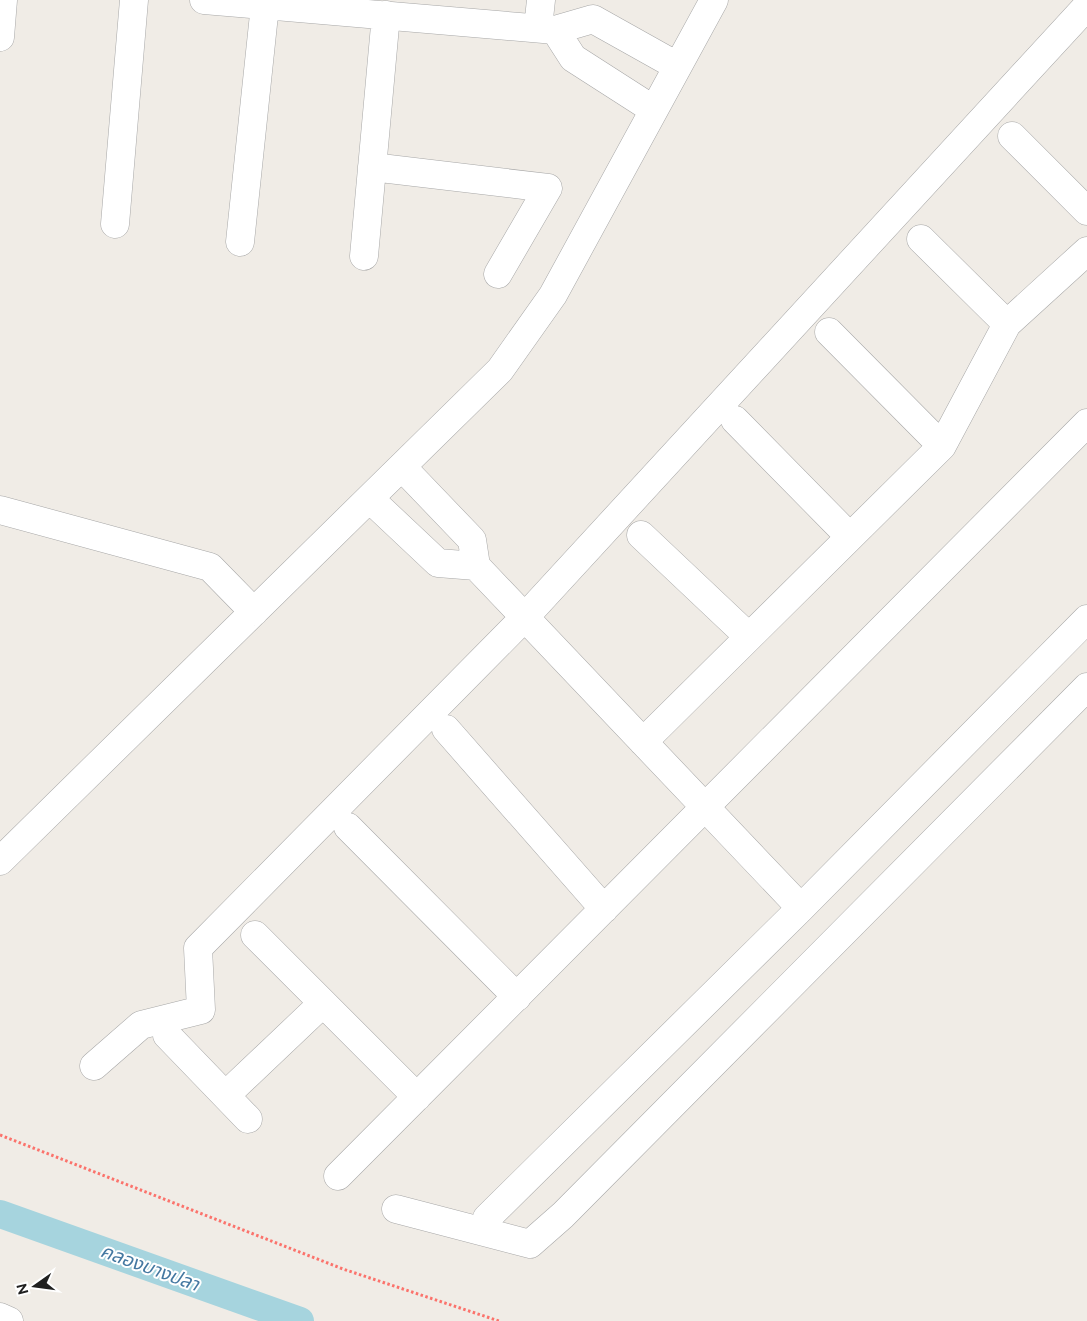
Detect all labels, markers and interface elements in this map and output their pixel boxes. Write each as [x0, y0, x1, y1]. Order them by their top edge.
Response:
water label: คลองบางปลา [98, 1239, 203, 1295]
north arrow [10, 1261, 60, 1311]
text: N [13, 1282, 31, 1296]

